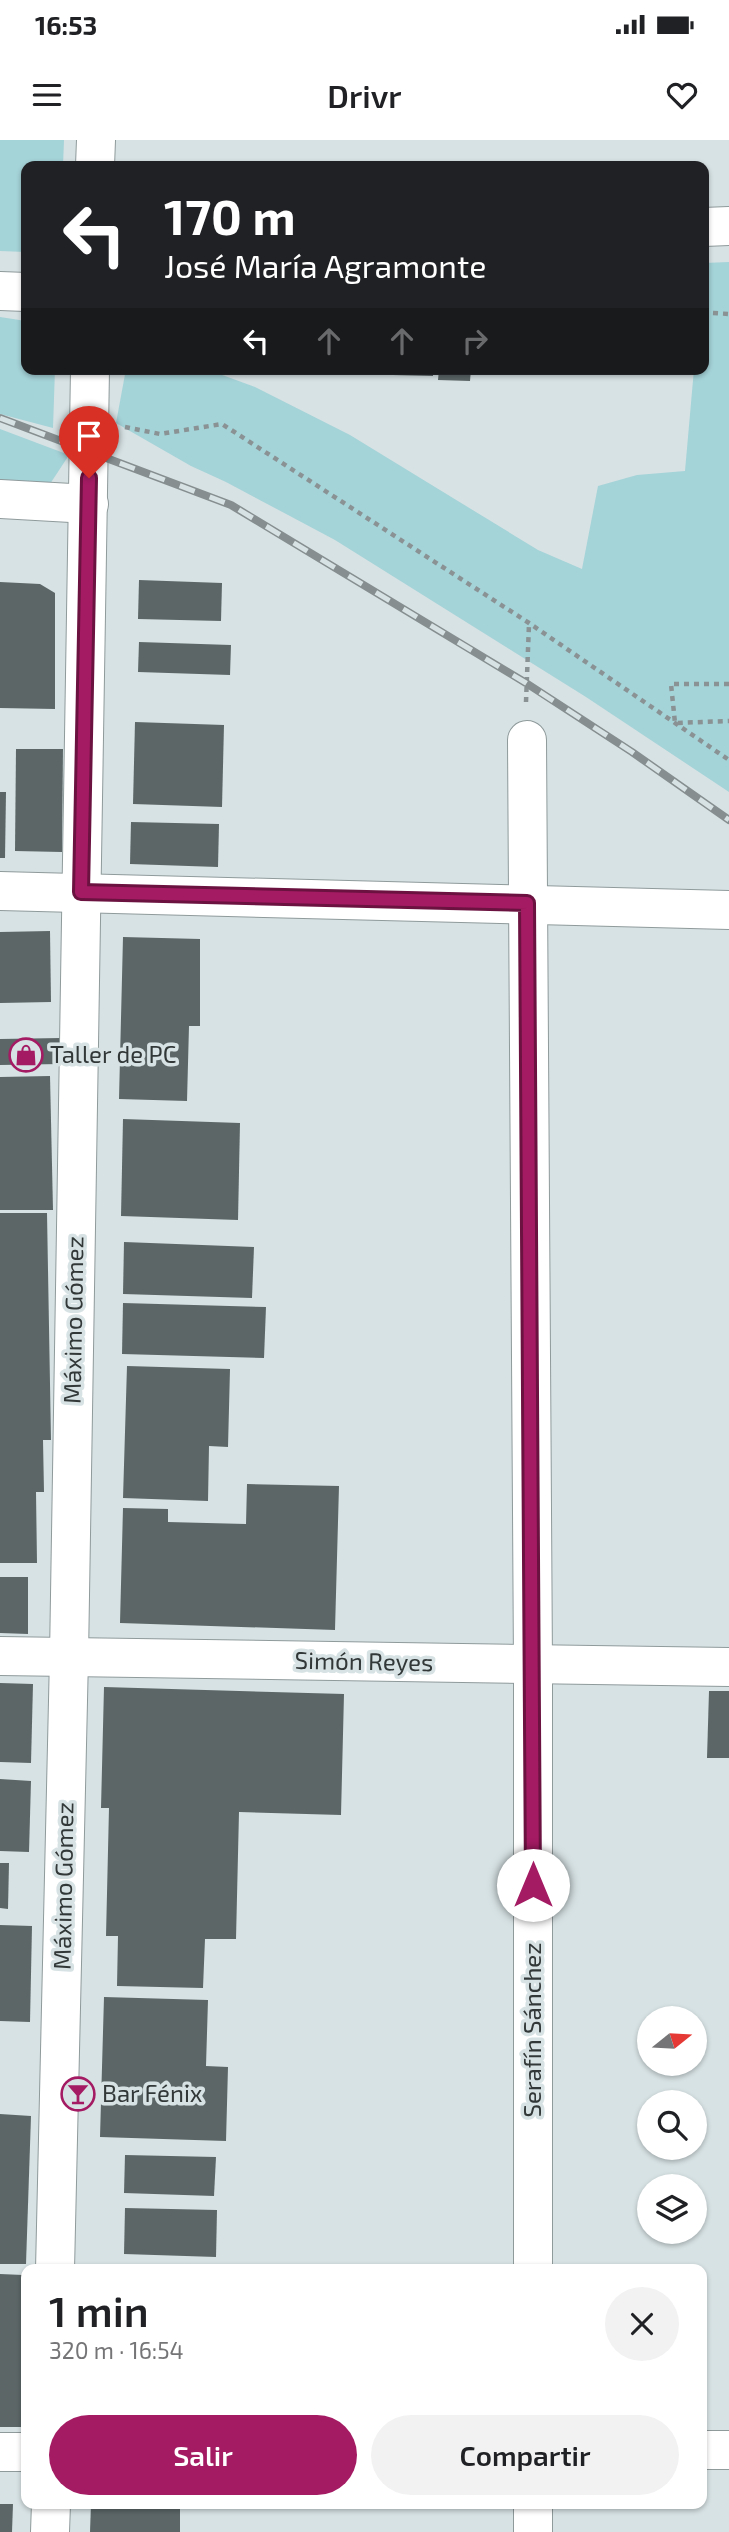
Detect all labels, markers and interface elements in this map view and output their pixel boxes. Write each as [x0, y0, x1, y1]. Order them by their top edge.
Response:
text: 16:53 [35, 9, 97, 40]
icon: menu [28, 76, 66, 114]
text: Drivr [327, 76, 402, 114]
icon: heart [663, 76, 701, 114]
text: 170 m [164, 186, 296, 245]
icon: left [49, 189, 140, 280]
text: José María Agramonte [164, 246, 486, 284]
icon: left [237, 322, 275, 360]
icon: ahead [310, 322, 348, 360]
icon: ahead [383, 322, 421, 360]
icon: right [456, 322, 494, 360]
pin [59, 406, 119, 478]
icon: arrive [70, 417, 108, 455]
shop icon: Taller de PC [7, 1036, 45, 1074]
place label: Taller de PC [50, 1039, 176, 1068]
street label: Máximo Gómez [57, 1236, 88, 1404]
street label: Simón Reyes [295, 1645, 434, 1676]
street label: Máximo Gómez [47, 1802, 78, 1970]
position arrow [496, 1848, 570, 1922]
street label: Serafín Sánchez [517, 1943, 546, 2117]
north arrow [637, 2006, 707, 2076]
map controls [637, 2006, 707, 2244]
bar icon: Bar Fénix [59, 2075, 97, 2113]
place label: Bar Fénix [102, 2078, 203, 2107]
button: search [637, 2090, 707, 2160]
button: layers [637, 2174, 707, 2244]
text: 1 min [49, 2285, 149, 2335]
button: close [605, 2287, 679, 2361]
text: 320 m · 16:54 [49, 2336, 184, 2364]
button: Salir [49, 2415, 357, 2495]
button: Compartir [371, 2415, 679, 2495]

